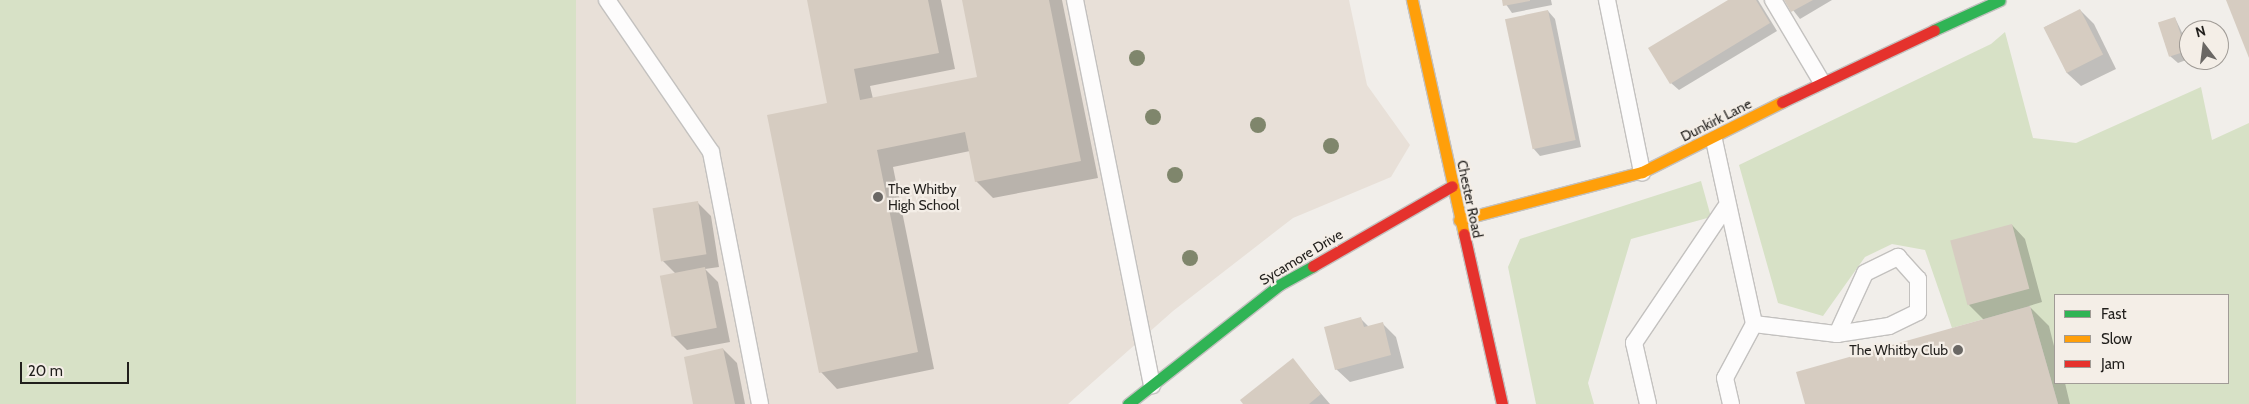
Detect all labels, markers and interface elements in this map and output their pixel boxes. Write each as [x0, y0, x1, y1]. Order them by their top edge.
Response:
north arrow [2179, 20, 2229, 70]
text: N [2193, 22, 2207, 41]
street label: Dunkirk Lane [1678, 95, 1754, 145]
street label: Chester Road [1454, 159, 1486, 239]
place label: The Whitby High School [888, 181, 959, 213]
marker: The Whitby High School [872, 191, 884, 203]
street label: Sycamore Drive [1256, 226, 1346, 288]
legend [2054, 294, 2229, 384]
text: Fast [2101, 305, 2126, 323]
text: Slow [2101, 330, 2132, 348]
place label: The Whitby Club [1849, 342, 1948, 358]
marker: The Whitby Club [1952, 344, 1964, 356]
scale bar [22, 352, 131, 384]
text: Jam [2101, 355, 2125, 373]
text: 20 m [28, 362, 63, 380]

